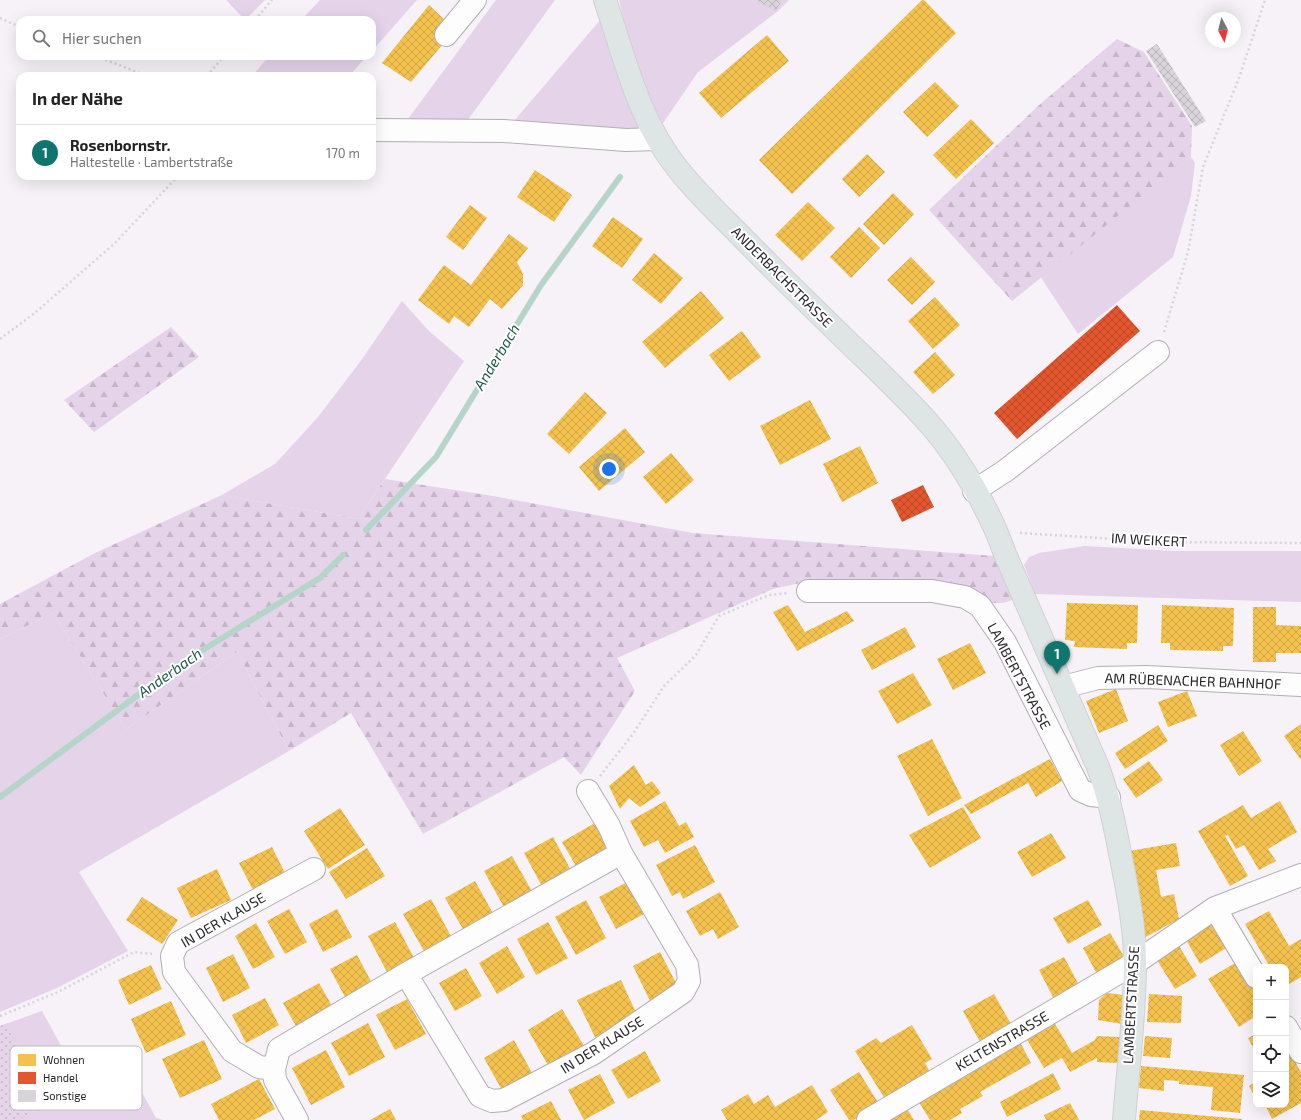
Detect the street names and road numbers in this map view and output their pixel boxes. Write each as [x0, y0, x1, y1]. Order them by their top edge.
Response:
street label: ANDERBACHSTRASSE [728, 223, 837, 331]
street label: IM WEIKERT [1110, 529, 1188, 550]
street label: LAMBERTSTRASSE [984, 620, 1055, 732]
street label: AM RÜBENACHER BAHNHOF [1104, 669, 1282, 692]
street label: IN DER KLAUSE [177, 888, 268, 951]
street label: LAMBERTSTRASSE [1119, 945, 1142, 1064]
street label: KELTENSTRASSE [952, 1007, 1051, 1074]
street label: IN DER KLAUSE [557, 1012, 647, 1077]

